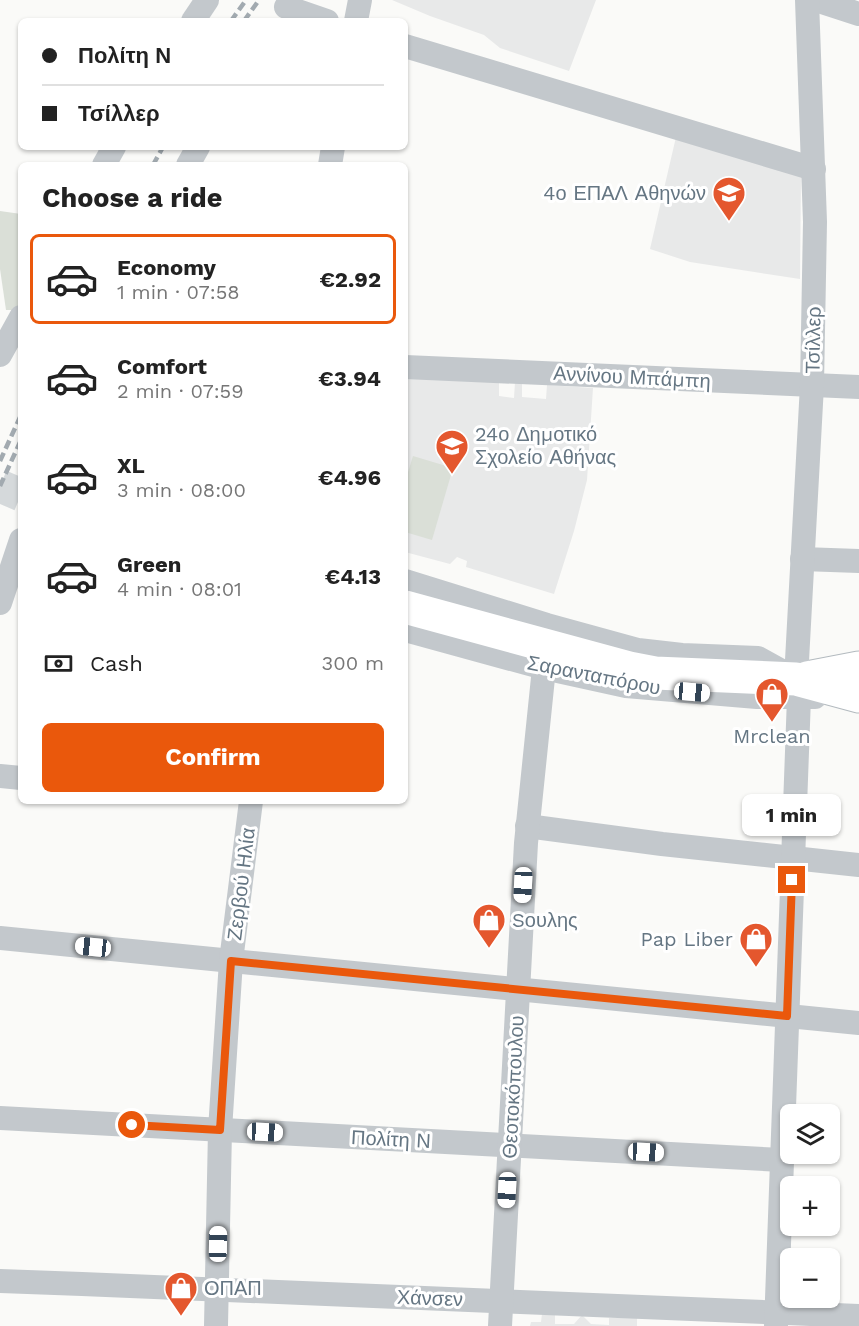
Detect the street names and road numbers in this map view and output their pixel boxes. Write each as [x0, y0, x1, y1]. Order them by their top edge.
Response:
street label: Τσίλλερ [800, 306, 826, 374]
street label: Αννίνου Μπάμπη [553, 361, 711, 393]
street label: Σαρανταπόρου [525, 650, 663, 700]
street label: Ζερβού Ηλία [222, 826, 260, 942]
street label: Θεοτοκόπουλου [497, 1015, 529, 1159]
street label: Πολίτη Ν [350, 1125, 432, 1153]
street label: Χάνσεν [397, 1285, 463, 1311]

